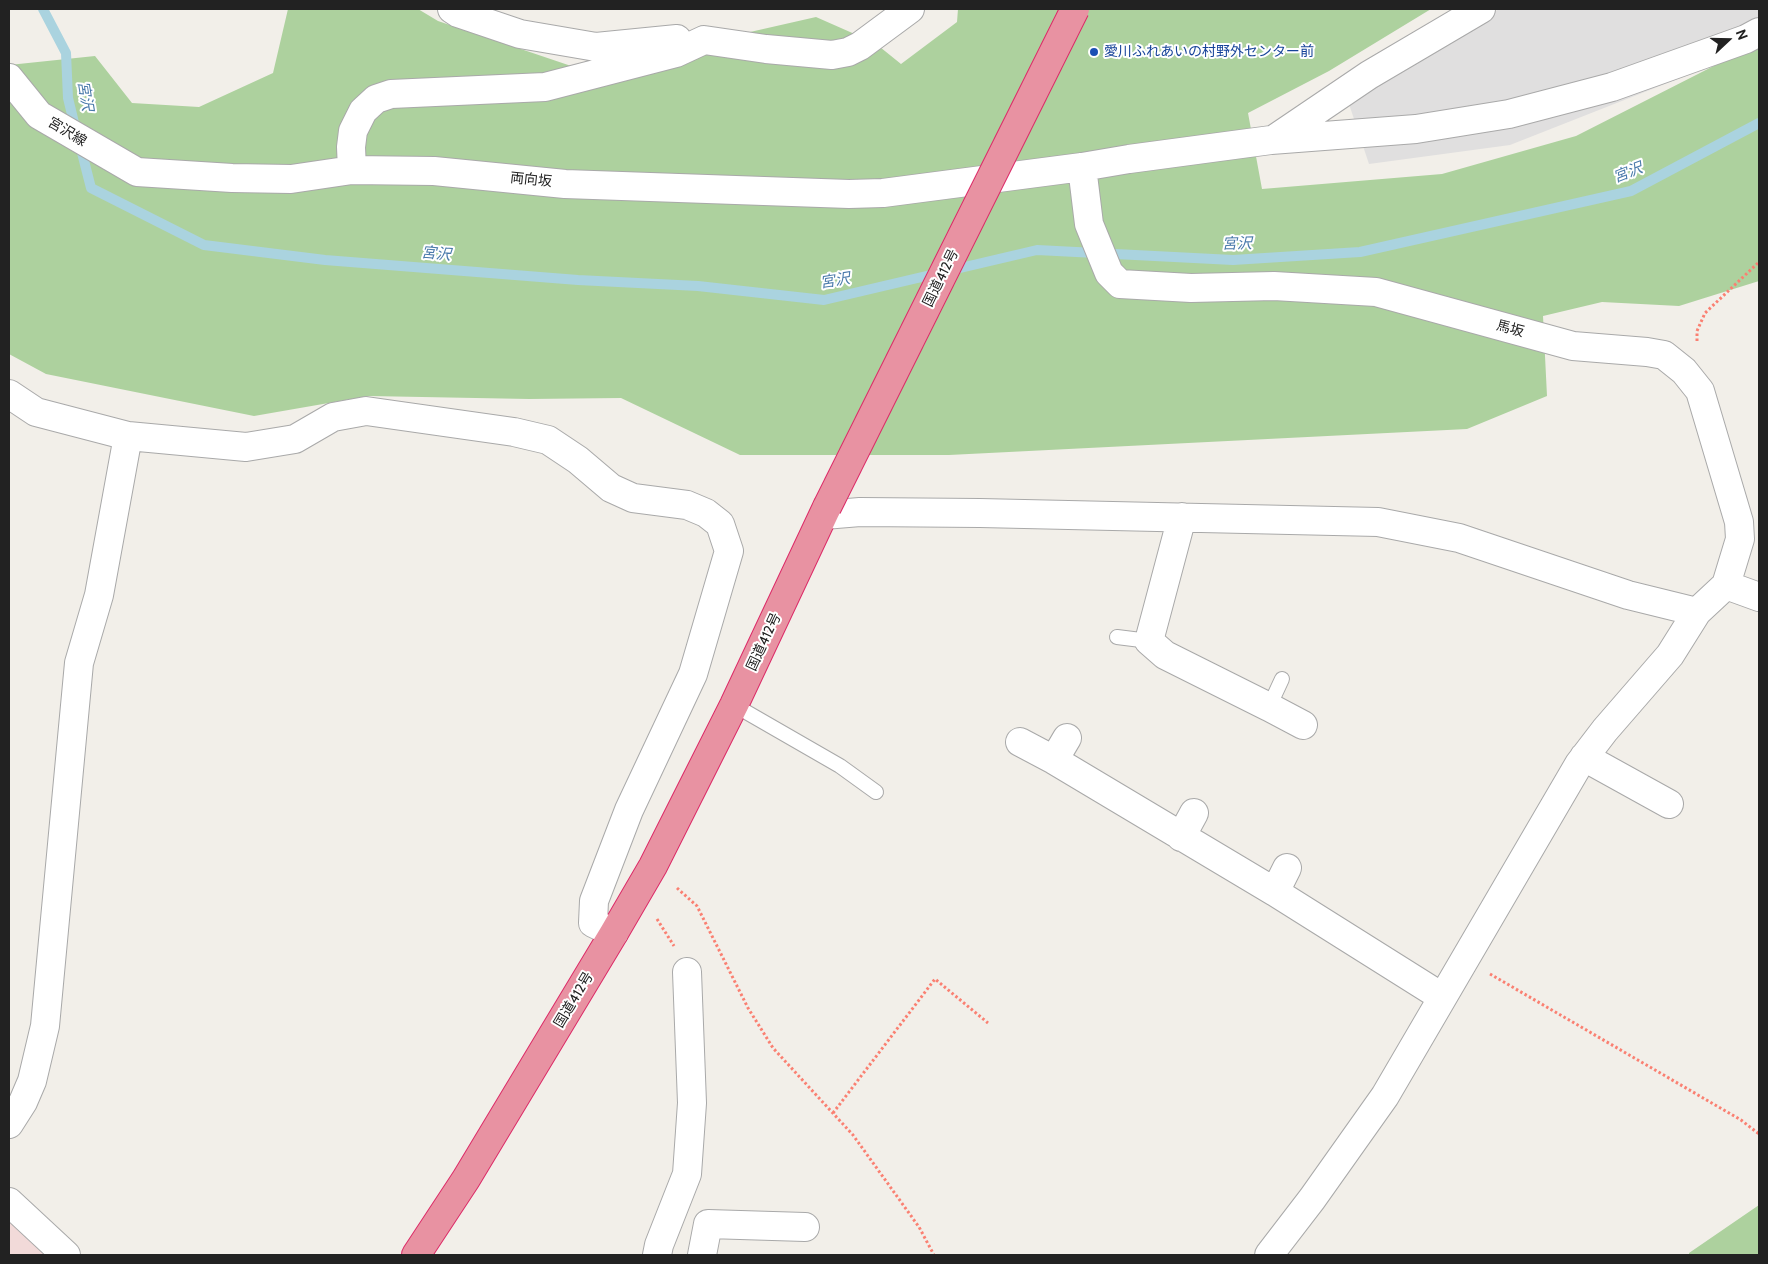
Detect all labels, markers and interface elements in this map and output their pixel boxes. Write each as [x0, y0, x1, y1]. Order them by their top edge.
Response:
north arrow [1703, 15, 1753, 65]
text: N [1732, 27, 1752, 42]
place label: 愛川ふれあいの村野外センター前 [1104, 44, 1314, 60]
marker: 愛川ふれあいの村野外センター前 [1088, 46, 1100, 58]
water label: 宮沢 [74, 80, 96, 112]
street label: 宮沢線 [45, 114, 89, 150]
water label: 宮沢 [1611, 159, 1645, 187]
street label: 両向坂 [509, 169, 553, 191]
water label: 宮沢 [1222, 235, 1252, 253]
water label: 宮沢 [420, 244, 452, 264]
street label: 国道412号 [920, 246, 962, 310]
water label: 宮沢 [819, 270, 851, 292]
street label: 馬坂 [1494, 317, 1526, 341]
street label: 国道412号 [743, 610, 785, 674]
street label: 国道412号 [551, 969, 597, 1031]

